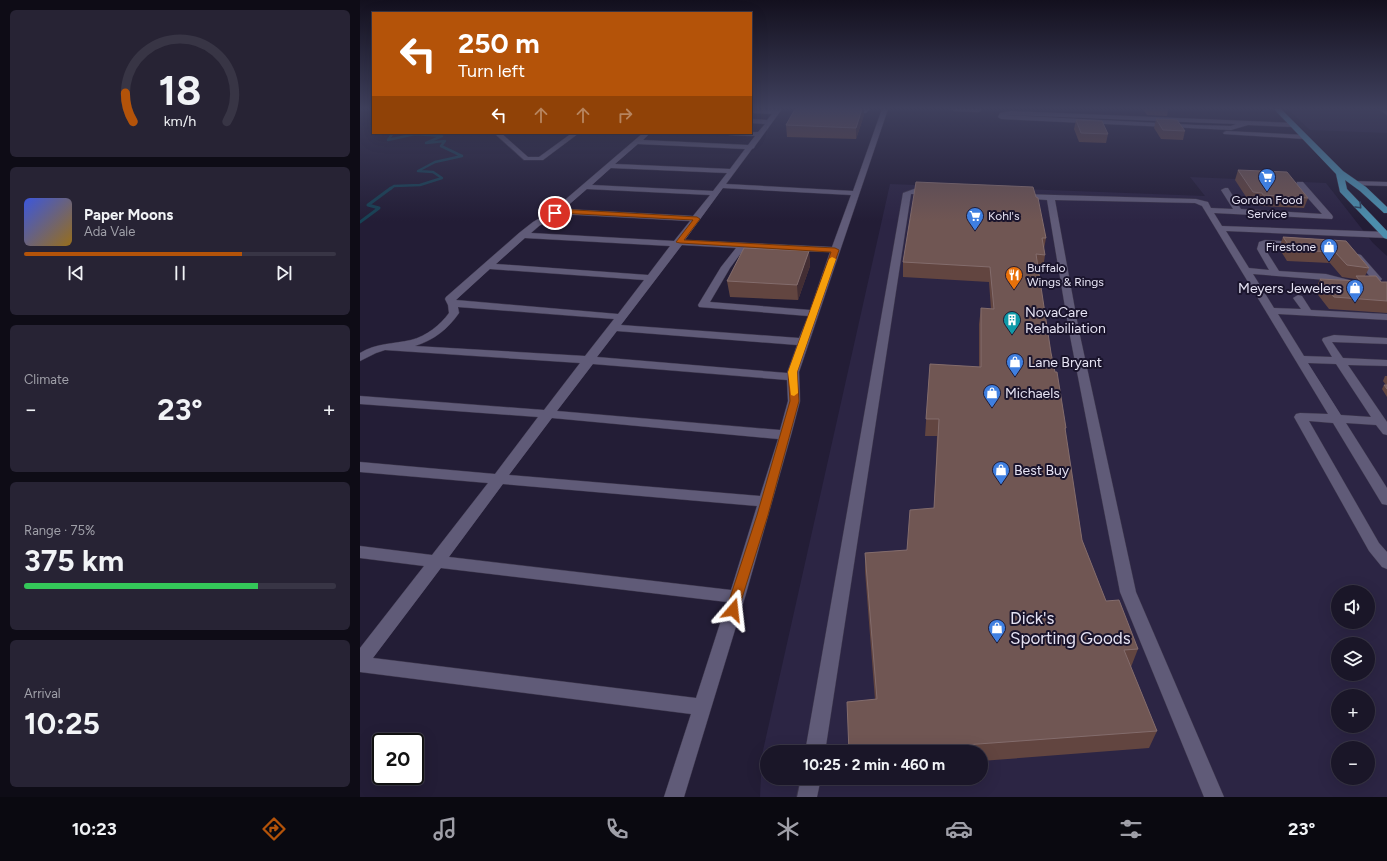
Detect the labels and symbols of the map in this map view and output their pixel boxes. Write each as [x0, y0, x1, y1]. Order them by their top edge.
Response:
supermarket icon: Gordon Food Service [1257, 167, 1277, 192]
place label: Gordon Food Service [1231, 193, 1303, 221]
pin [538, 196, 572, 230]
one-way arrow [1354, 201, 1361, 209]
supermarket icon: Kohl's [965, 206, 985, 231]
place label: Kohl's [988, 209, 1020, 223]
shop icon: Firestone [1319, 237, 1339, 262]
place label: Firestone [1266, 240, 1316, 254]
place label: Buffalo Wings & Rings [1027, 261, 1104, 289]
restaurant icon: Buffalo Wings & Rings [1004, 265, 1024, 290]
shop icon: Meyers Jewelers [1345, 278, 1365, 303]
place label: Meyers Jewelers [1238, 280, 1342, 297]
place label: NovaCare Rehabiliation [1025, 304, 1106, 337]
building icon: NovaCare Rehabiliation [1002, 310, 1022, 335]
shop icon: Lane Bryant [1005, 352, 1025, 377]
place label: Lane Bryant [1028, 354, 1102, 371]
shop icon: Michaels [982, 383, 1002, 408]
place label: Michaels [1005, 385, 1060, 402]
shop icon: Best Buy [991, 460, 1011, 485]
place label: Best Buy [1014, 462, 1070, 479]
position arrow [712, 589, 754, 631]
place label: Dick's Sporting Goods [1010, 608, 1131, 648]
shop icon: Dick's Sporting Goods [987, 618, 1007, 643]
speed limit sign: 20 [372, 733, 424, 785]

